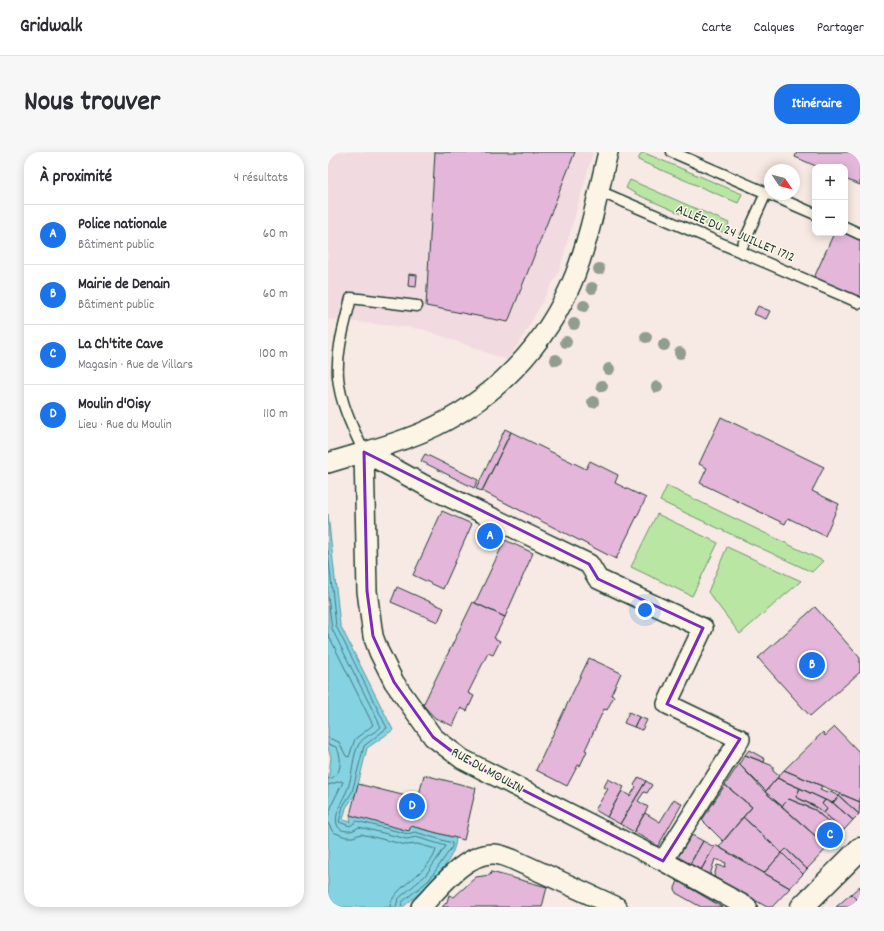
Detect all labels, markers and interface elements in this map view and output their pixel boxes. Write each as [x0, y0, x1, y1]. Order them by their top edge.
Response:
text: Gridwalk [20, 14, 83, 41]
text: Carte [702, 18, 732, 38]
text: Calques [754, 18, 795, 38]
text: Partager [817, 18, 864, 38]
text: Nous trouver [24, 84, 160, 124]
button: Itinéraire [774, 84, 860, 124]
north arrow [764, 164, 800, 200]
map controls [812, 164, 848, 236]
button: + [812, 164, 848, 200]
text: À proximité [40, 166, 112, 190]
text: 4 résultats [234, 169, 288, 188]
street label: ALLÉE DU 24 JUILLET 1712 [672, 200, 798, 268]
button: − [812, 200, 848, 236]
text: Police nationale [78, 214, 167, 236]
text: A [49, 225, 57, 244]
text: 60 m [263, 225, 288, 244]
text: Bâtiment public [78, 236, 154, 255]
text: Mairie de Denain [78, 274, 170, 296]
text: B [50, 285, 56, 304]
text: 60 m [263, 285, 288, 304]
text: Bâtiment public [78, 296, 154, 315]
text: La Ch'tite Cave [78, 334, 163, 356]
text: C [50, 345, 56, 364]
text: 100 m [259, 345, 288, 364]
text: Magasin · Rue de Villars [78, 356, 193, 375]
text: Moulin d'Oisy [78, 394, 150, 416]
text: D [50, 405, 56, 424]
text: 110 m [263, 405, 288, 424]
text: Lieu · Rue du Moulin [78, 416, 172, 435]
pin: A [477, 521, 503, 551]
your location [635, 600, 655, 620]
pin: B [799, 650, 825, 680]
street label: RUE DU MOULIN [447, 743, 527, 799]
pin: D [399, 791, 425, 821]
pin: C [817, 820, 843, 850]

